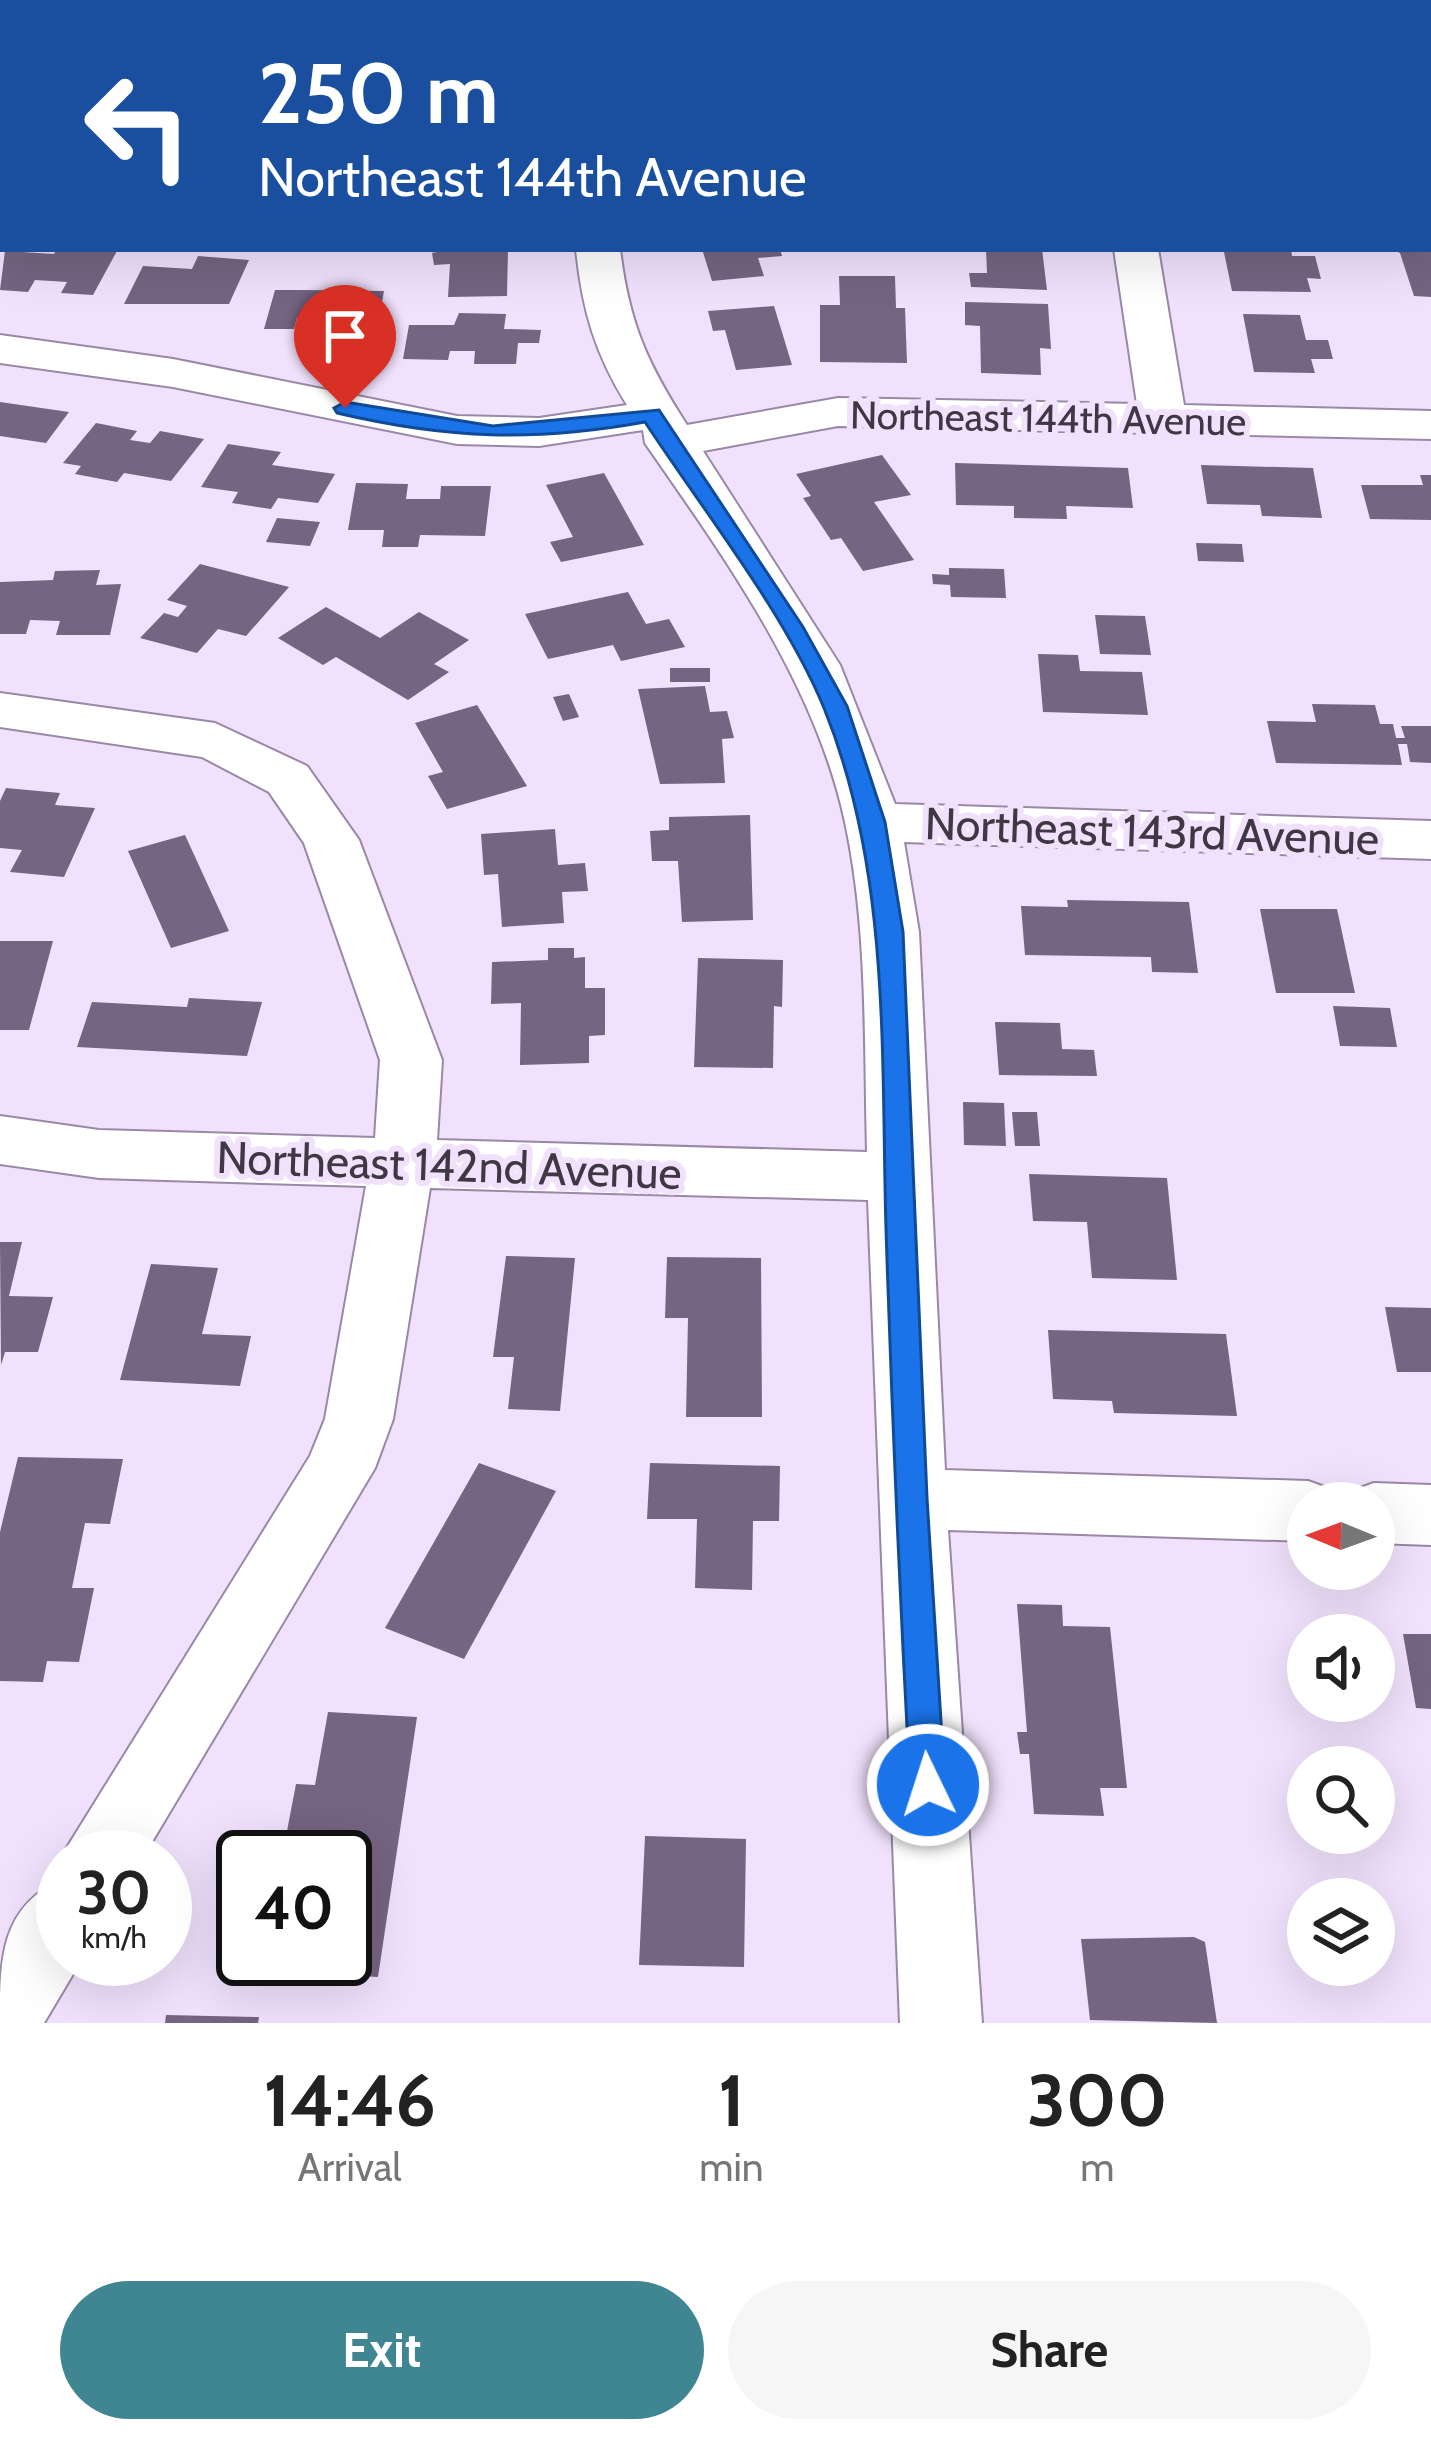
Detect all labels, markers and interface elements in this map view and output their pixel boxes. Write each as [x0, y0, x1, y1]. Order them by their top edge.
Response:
text: 250 m [258, 42, 499, 144]
icon: left [60, 48, 216, 204]
text: Northeast 144th Avenue [258, 144, 807, 210]
pin [294, 285, 396, 408]
icon: arrive [312, 303, 378, 369]
street label: Northeast 144th Avenue [849, 391, 1247, 445]
street label: Northeast 143rd Avenue [924, 796, 1380, 866]
street label: Northeast 142nd Avenue [216, 1130, 682, 1200]
north arrow [1287, 1482, 1395, 1590]
map controls [1287, 1482, 1395, 1986]
button: sound [1287, 1614, 1395, 1722]
position arrow [865, 1722, 991, 1848]
button: search [1287, 1746, 1395, 1854]
speed limit sign: 40 [216, 1830, 372, 1986]
text: 30 [77, 1856, 151, 1929]
button: layers [1287, 1878, 1395, 1986]
text: km/h [81, 1919, 147, 1956]
text: 14:46 [263, 2057, 436, 2144]
text: 1 [718, 2057, 745, 2144]
text: 300 [1027, 2057, 1168, 2144]
text: Arrival [298, 2143, 402, 2191]
text: min [699, 2143, 764, 2191]
text: m [1080, 2143, 1114, 2191]
button: Exit [60, 2281, 704, 2419]
button: Share [728, 2281, 1371, 2419]

